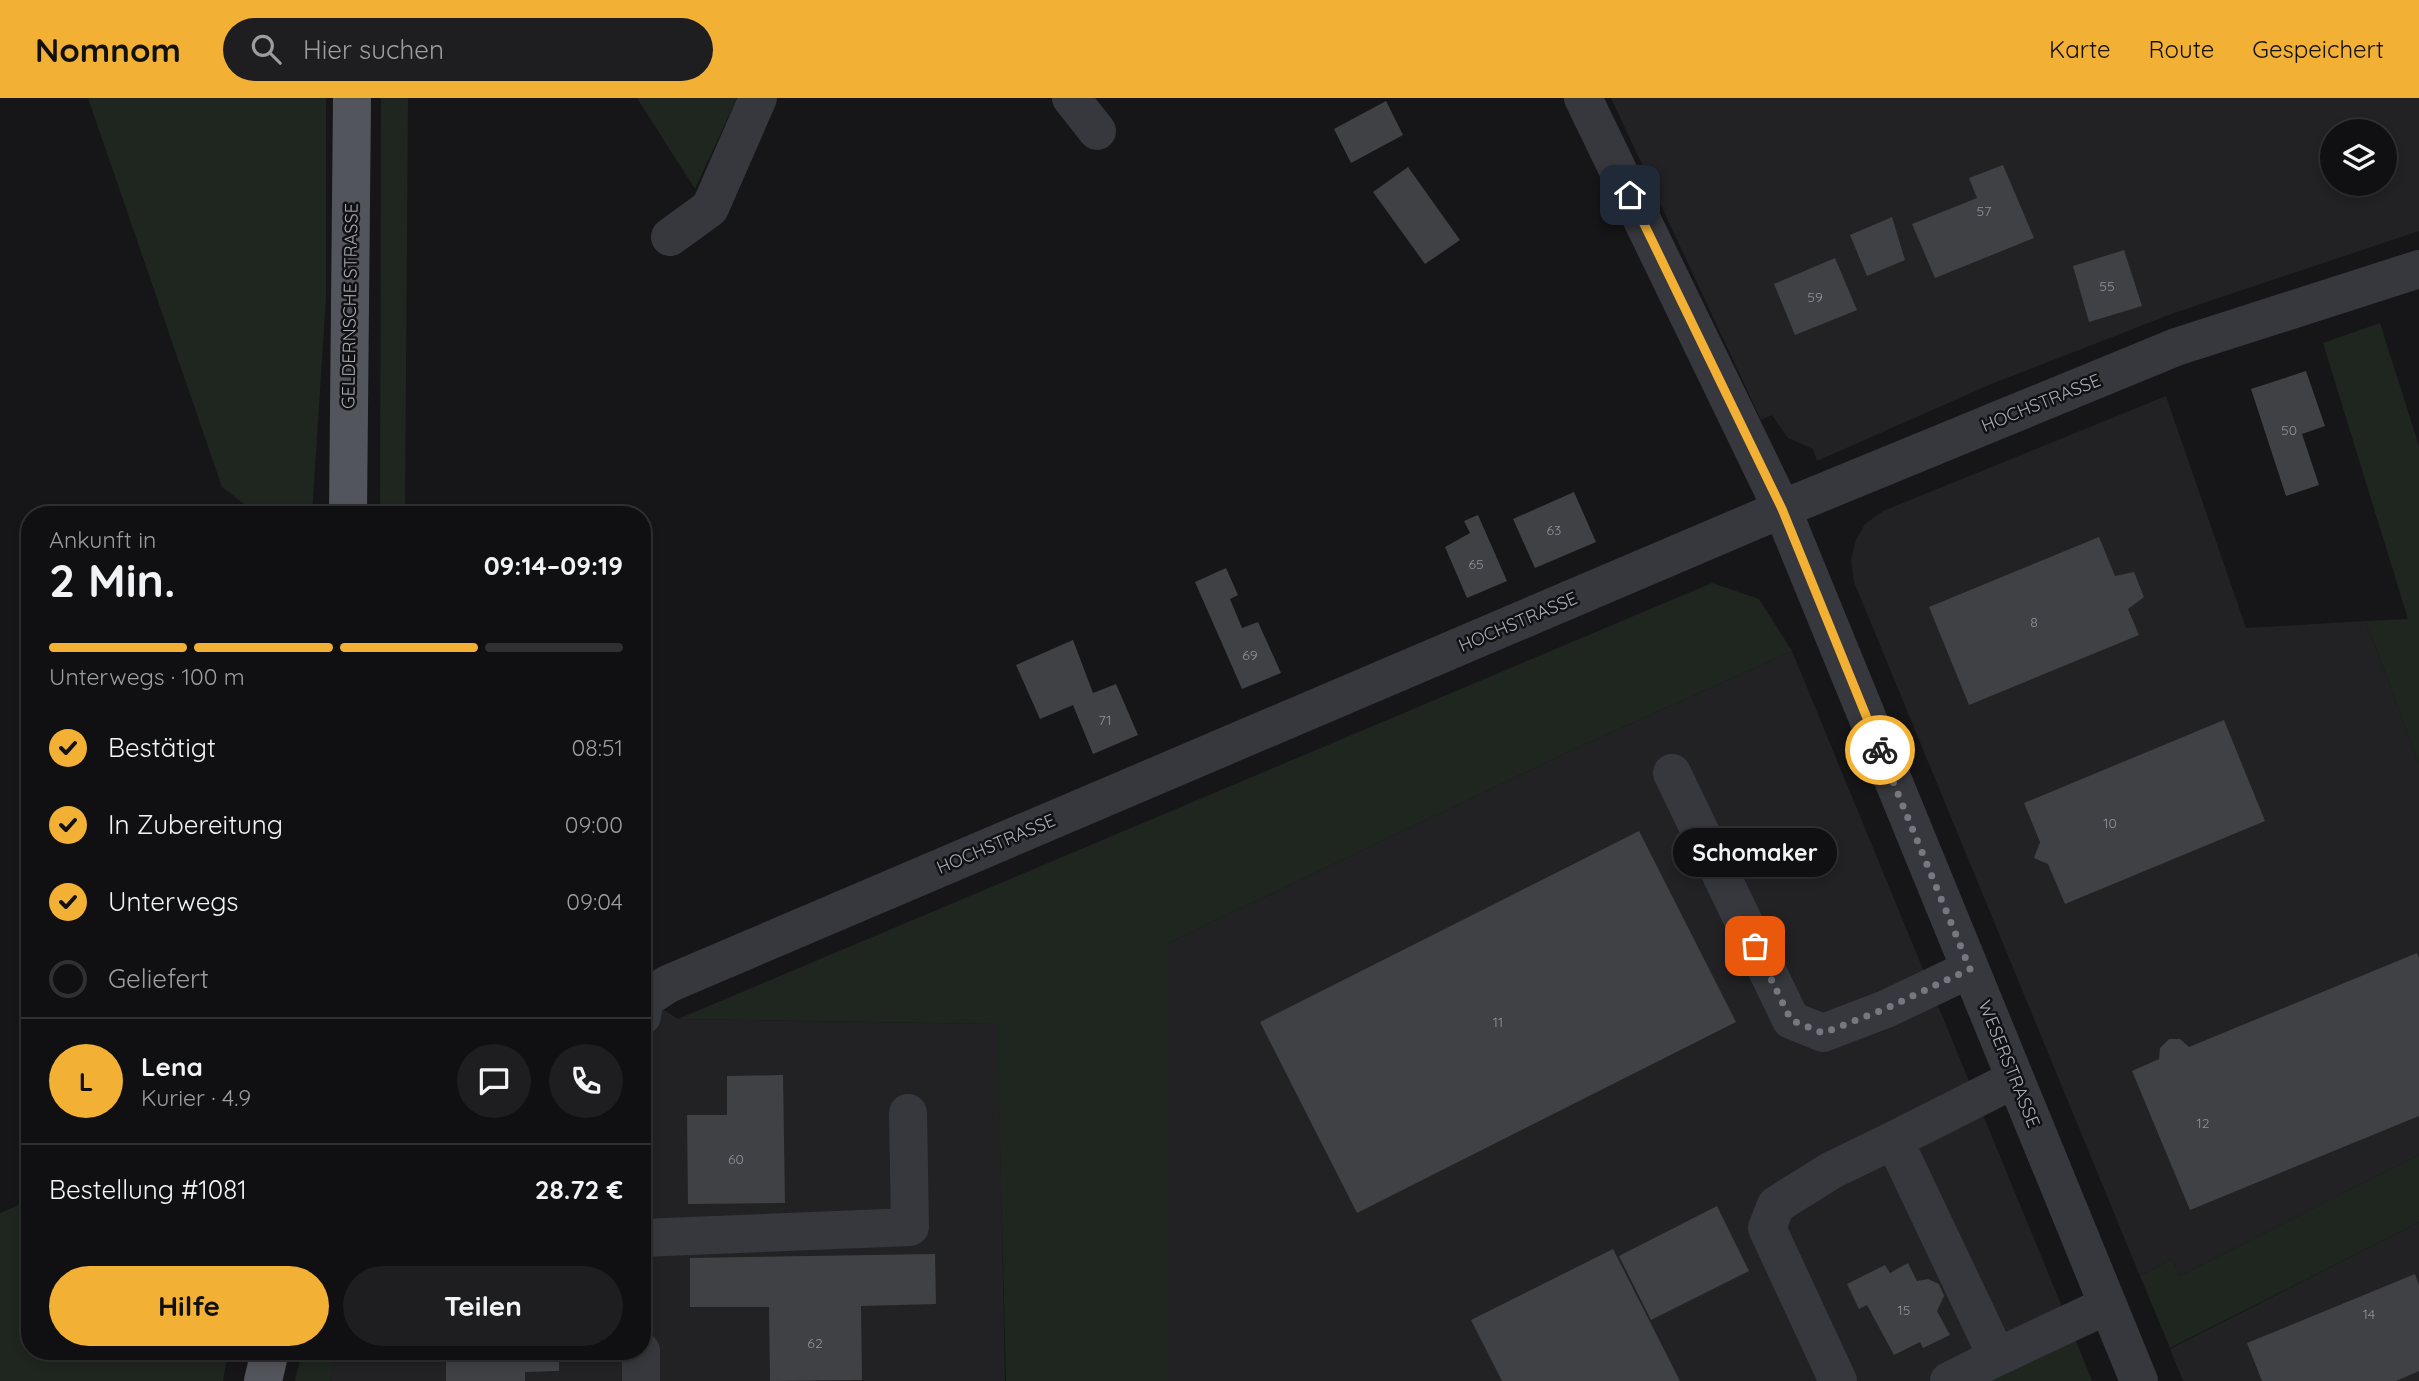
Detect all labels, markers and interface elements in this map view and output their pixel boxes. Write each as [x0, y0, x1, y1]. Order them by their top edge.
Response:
search box [223, 18, 713, 81]
text: Nomnom [35, 29, 181, 70]
icon: search [247, 30, 285, 68]
text: Hier suchen [303, 33, 444, 66]
text: Karte [2049, 34, 2111, 64]
text: Route [2149, 34, 2214, 64]
text: Gespeichert [2252, 34, 2384, 64]
map controls [2320, 119, 2397, 196]
button: layers [2320, 119, 2397, 196]
pin [1600, 165, 1660, 225]
icon: home [1611, 176, 1649, 214]
house number: 57 [1977, 202, 1991, 220]
street label: GELDERNSCHE STRASSE [336, 203, 363, 409]
house number: 55 [2099, 277, 2115, 295]
house number: 59 [1807, 288, 1823, 306]
street label: HOCHSTRASSE [1978, 368, 2104, 437]
house number: 50 [2281, 421, 2297, 439]
house number: 63 [1547, 521, 1561, 539]
text: Ankunft in [49, 525, 156, 554]
text: 09:14–09:19 [484, 549, 623, 582]
text: 2 Min. [49, 551, 175, 609]
house number: 65 [1468, 555, 1484, 573]
street label: HOCHSTRASSE [1455, 586, 1581, 657]
house number: 8 [2030, 613, 2038, 631]
house number: 69 [1242, 646, 1258, 664]
text: Unterwegs · 100 m [49, 662, 245, 691]
house number: 71 [1098, 711, 1112, 729]
courier [1845, 715, 1915, 785]
icon: check [49, 729, 87, 767]
text: Bestätigt [108, 731, 216, 764]
icon: bike [1861, 731, 1899, 769]
text: 08:51 [572, 733, 623, 762]
icon: check [49, 806, 87, 844]
text: In Zubereitung [108, 808, 283, 841]
street label: HOCHSTRASSE [933, 808, 1059, 879]
text: 09:00 [565, 810, 623, 839]
house number: 10 [2103, 814, 2117, 832]
callout: Schomaker [1673, 827, 1837, 876]
text: Schomaker [1692, 838, 1818, 867]
icon: check [49, 883, 87, 921]
text: Unterwegs [108, 885, 239, 918]
text: 09:04 [566, 887, 623, 916]
pin [1725, 916, 1785, 976]
icon: bag [1736, 927, 1774, 965]
text: Geliefert [108, 962, 209, 995]
street label: WESERSTRASSE [1973, 997, 2045, 1131]
house number: 11 [1493, 1013, 1503, 1031]
button: chat [457, 1044, 531, 1118]
button: phone [549, 1044, 623, 1118]
text: Lena [141, 1050, 203, 1083]
text: L [79, 1065, 93, 1098]
text: Kurier · 4.9 [141, 1083, 251, 1112]
house number: 12 [2197, 1114, 2210, 1132]
house number: 60 [728, 1150, 744, 1168]
text: Bestellung #1081 [49, 1173, 247, 1206]
text: 28.72 € [535, 1173, 623, 1206]
button: Hilfe [49, 1266, 329, 1346]
button: Teilen [343, 1266, 623, 1346]
house number: 15 [1898, 1301, 1910, 1319]
house number: 14 [2363, 1305, 2375, 1323]
house number: 62 [807, 1334, 823, 1352]

